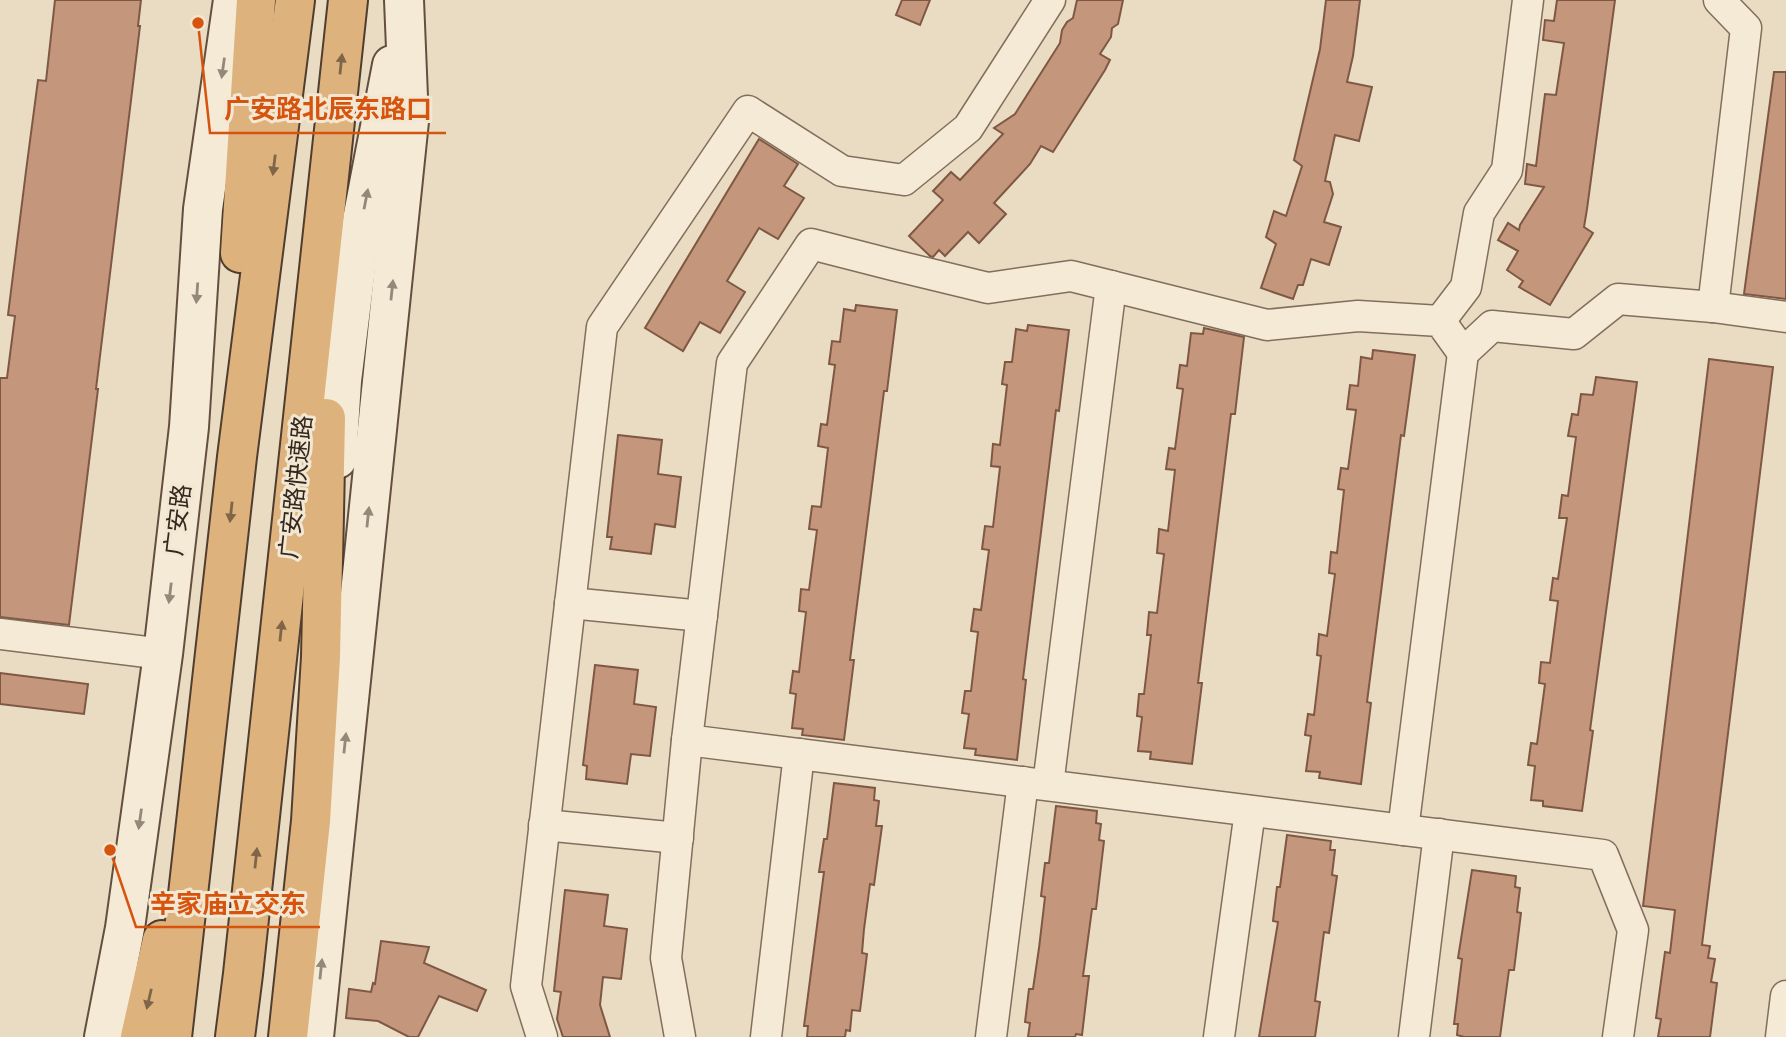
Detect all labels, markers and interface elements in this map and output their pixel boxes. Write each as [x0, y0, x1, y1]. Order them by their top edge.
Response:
one-way arrow [336, 53, 347, 75]
one-way arrow [217, 57, 228, 79]
callout: 广安路北辰东路口 [210, 86, 446, 133]
text: 广安路北辰东路口 [224, 93, 432, 125]
one-way arrow [269, 154, 280, 176]
one-way arrow [361, 188, 372, 210]
one-way arrow [386, 279, 397, 301]
one-way arrow [192, 283, 203, 305]
street label: 广安路快速路 [274, 414, 317, 560]
street label: 广安路 [159, 482, 196, 557]
one-way arrow [225, 501, 236, 523]
one-way arrow [363, 505, 374, 527]
one-way arrow [164, 582, 175, 604]
one-way arrow [275, 620, 286, 642]
one-way arrow [339, 732, 350, 754]
one-way arrow [135, 808, 146, 830]
one-way arrow [251, 846, 262, 868]
callout: 辛家庙立交东 [136, 880, 320, 927]
text: 辛家庙立交东 [150, 888, 306, 920]
one-way arrow [316, 958, 327, 980]
one-way arrow [143, 988, 154, 1010]

